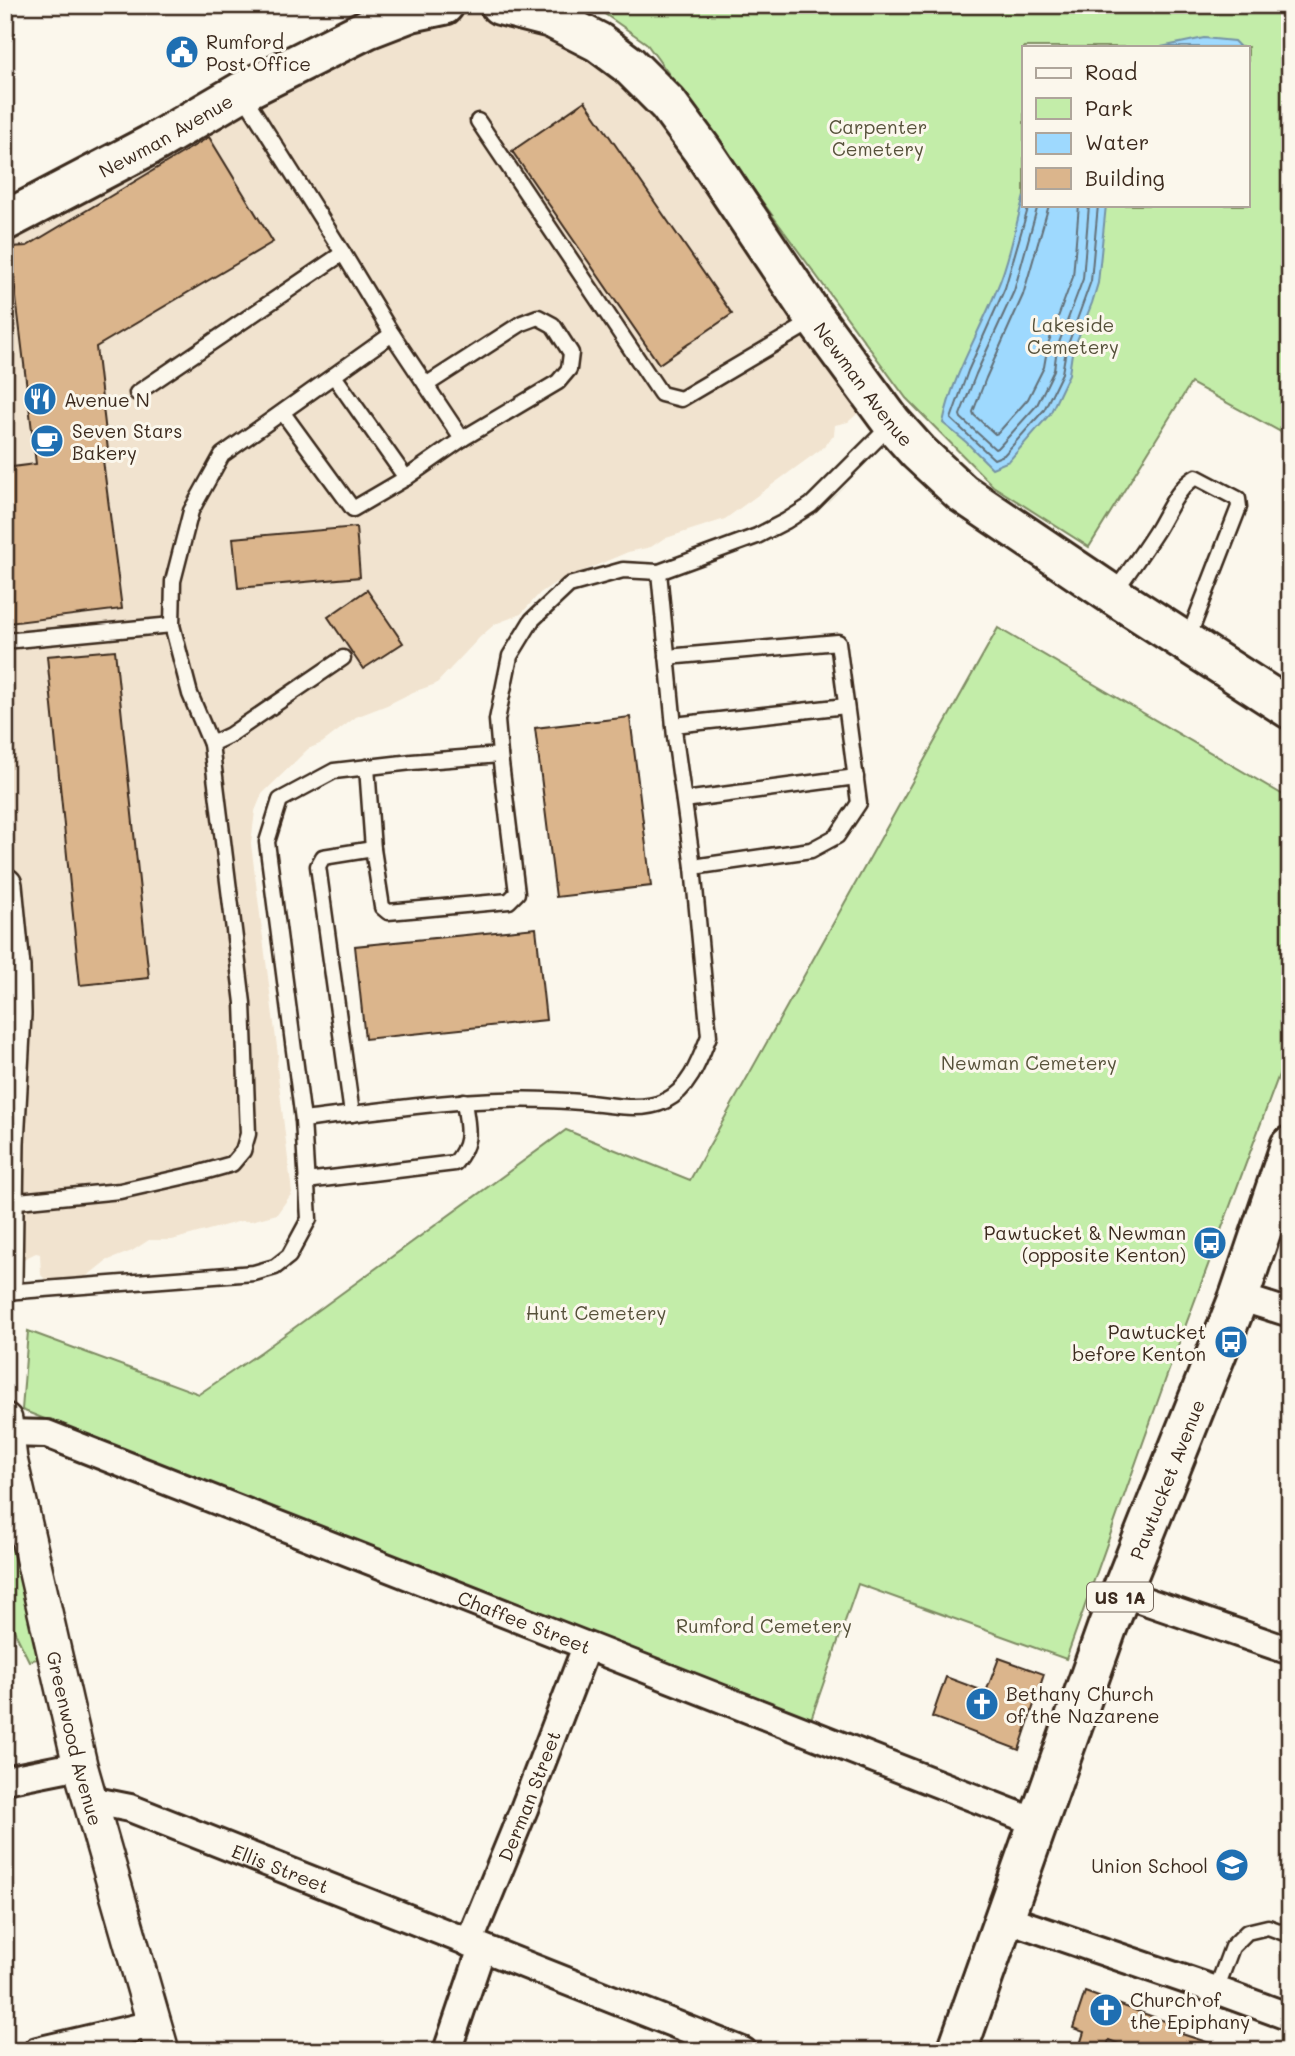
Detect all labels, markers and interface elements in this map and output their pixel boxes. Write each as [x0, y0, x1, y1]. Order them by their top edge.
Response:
place label: Rumford Post Office [206, 29, 311, 76]
public building icon: Rumford Post Office [163, 33, 201, 71]
legend [1022, 46, 1250, 206]
text: Road [1085, 58, 1137, 85]
street label: Newman Avenue [94, 87, 237, 182]
text: Park [1085, 94, 1133, 121]
park label: Carpenter Cemetery [829, 114, 927, 161]
text: Water [1085, 128, 1149, 155]
text: Building [1085, 164, 1165, 191]
park label: Lakeside Cemetery [1027, 312, 1119, 359]
street label: Newman Avenue [809, 317, 919, 451]
restaurant icon: Avenue N [21, 380, 59, 418]
place label: Avenue N [64, 387, 150, 412]
place label: Seven Stars Bakery [72, 418, 183, 465]
cafe icon: Seven Stars Bakery [28, 422, 66, 460]
park label: Newman Cemetery [941, 1050, 1117, 1075]
place label: Pawtucket & Newman (opposite Kenton) [984, 1220, 1186, 1267]
bus stop icon: Pawtucket & Newman (opposite Kenton) [1191, 1224, 1229, 1262]
park label: Hunt Cemetery [526, 1300, 666, 1325]
place label: Pawtucket before Kenton [1072, 1319, 1206, 1366]
bus stop icon: Pawtucket before Kenton [1212, 1323, 1250, 1361]
street label: Pawtucket Avenue [1123, 1395, 1209, 1563]
road number: US 1A [1087, 1582, 1153, 1612]
street label: Chaffee Street [454, 1584, 595, 1659]
park label: Rumford Cemetery [676, 1613, 852, 1638]
street label: Greenwood Avenue [42, 1648, 109, 1828]
place label: Bethany Church of the Nazarene [1006, 1681, 1160, 1728]
church icon: Bethany Church of the Nazarene [963, 1685, 1001, 1723]
street label: Derman Street [492, 1727, 565, 1865]
street label: Ellis Street [229, 1837, 333, 1898]
school or university icon: Union School [1213, 1846, 1251, 1884]
place label: Union School [1091, 1853, 1208, 1878]
place label: Church of the Epiphany [1130, 1987, 1250, 2034]
church icon: Church of the Epiphany [1087, 1991, 1125, 2029]

